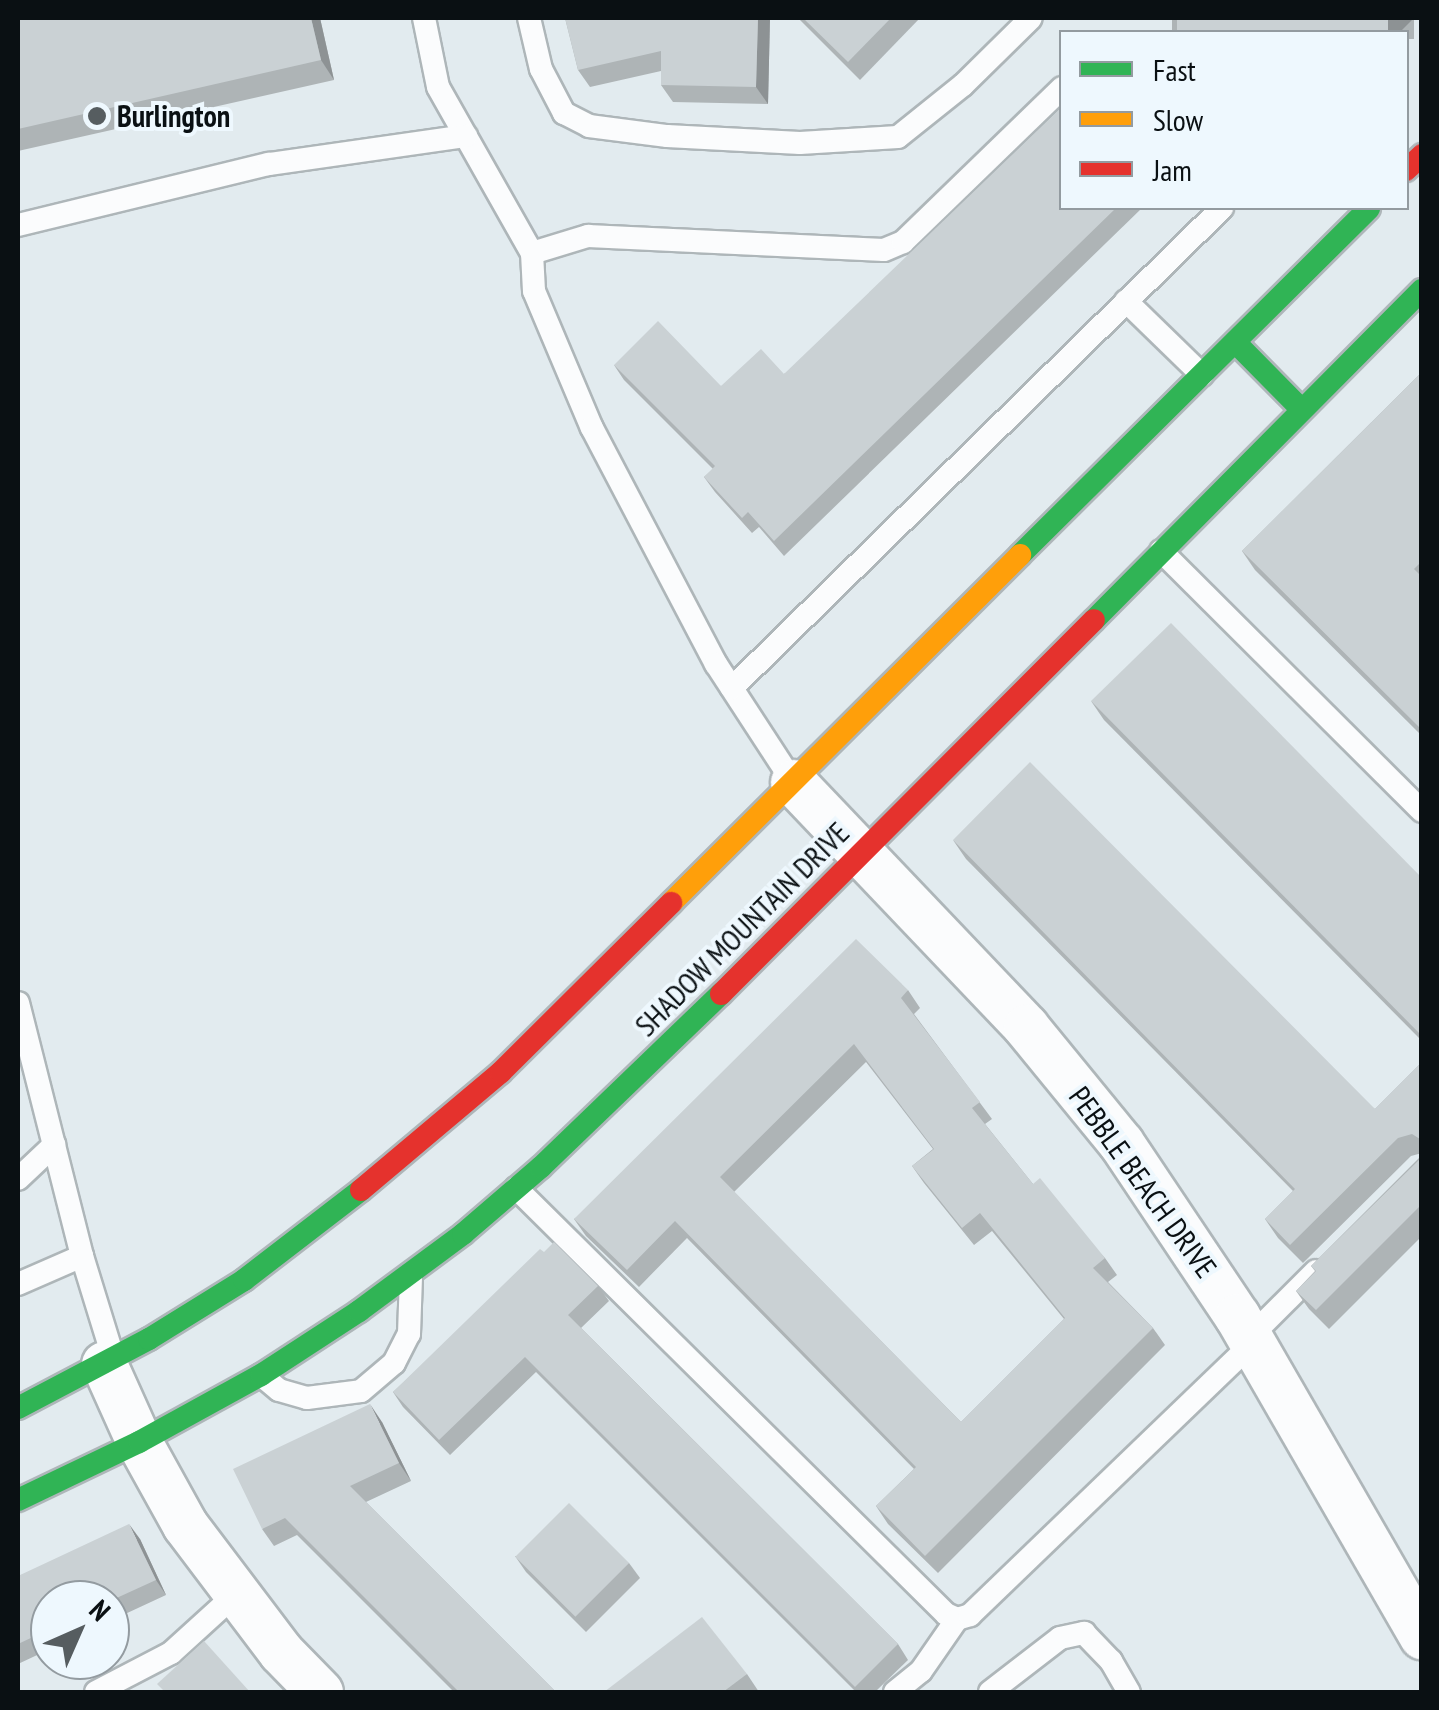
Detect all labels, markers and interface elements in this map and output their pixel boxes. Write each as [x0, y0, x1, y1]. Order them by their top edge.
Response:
legend [1059, 30, 1409, 210]
text: Fast [1153, 50, 1196, 89]
place label: Burlington [117, 98, 230, 134]
text: Slow [1153, 100, 1203, 139]
marker: Burlington [86, 105, 108, 127]
text: Jam [1153, 150, 1192, 189]
street label: SHADOW MOUNTAIN DRIVE [627, 814, 857, 1044]
street label: PEBBLE BEACH DRIVE [1062, 1080, 1224, 1284]
north arrow [30, 1580, 130, 1680]
text: N [82, 1591, 119, 1628]

